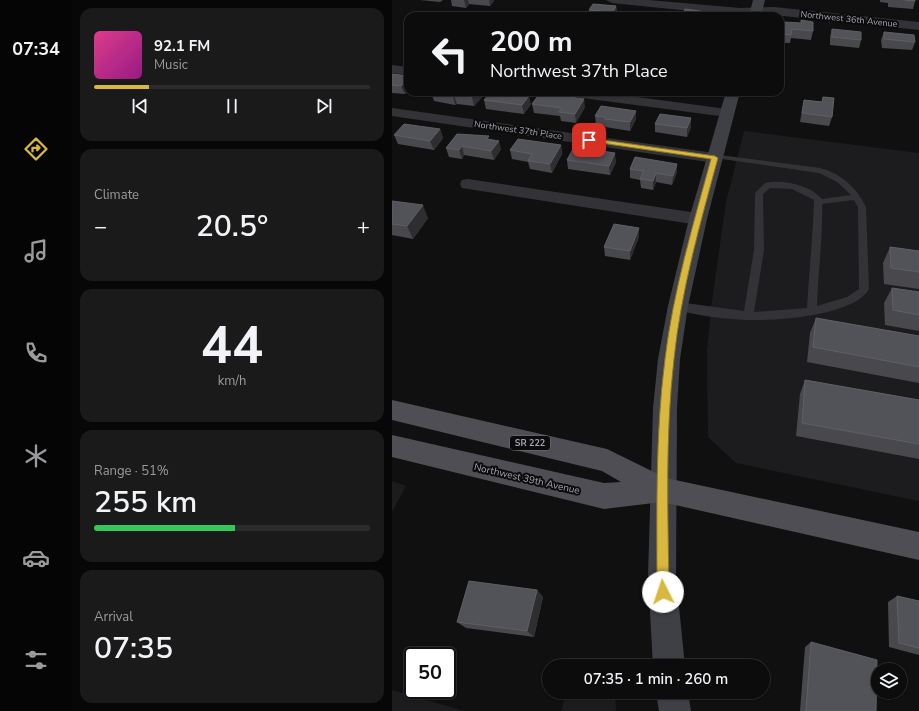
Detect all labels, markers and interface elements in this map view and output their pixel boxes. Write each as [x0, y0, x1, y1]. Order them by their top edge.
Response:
street label: Northwest 36th Avenue [800, 8, 898, 30]
text: 200 m [490, 23, 573, 61]
icon: left [424, 28, 476, 80]
text: 92.1 FM [154, 36, 210, 56]
text: 07:34 [12, 37, 60, 61]
text: Music [154, 56, 188, 74]
text: Northwest 37th Place [490, 59, 668, 83]
icon: previous [129, 95, 151, 117]
icon: pause [221, 95, 243, 117]
icon: next [313, 95, 335, 117]
street label: Northwest 37th Place [473, 118, 563, 142]
pin [572, 123, 606, 157]
icon: arrive [578, 129, 600, 151]
icon: directions [22, 135, 50, 163]
text: Climate [94, 186, 139, 204]
text: 20.5° [196, 206, 268, 247]
text: − [94, 212, 107, 242]
text: + [357, 212, 370, 242]
icon: music [22, 237, 50, 265]
text: 44 [201, 310, 263, 381]
icon: phone [22, 339, 50, 367]
text: km/h [218, 372, 246, 390]
road number: SR 222 [510, 436, 550, 450]
icon: climate [22, 442, 50, 470]
street label: Northwest 39th Avenue [472, 460, 581, 498]
text: Range · 51% [94, 462, 169, 480]
text: 255 km [94, 482, 197, 523]
icon: car [22, 544, 50, 572]
position arrow [642, 571, 684, 613]
text: Arrival [94, 608, 133, 626]
text: 07:35 [94, 628, 173, 669]
icon: filters [22, 646, 50, 674]
speed limit sign: 50 [404, 647, 456, 699]
map controls [871, 663, 907, 699]
button: layers [871, 663, 907, 699]
text: 07:35 · 1 min · 260 m [584, 669, 728, 689]

